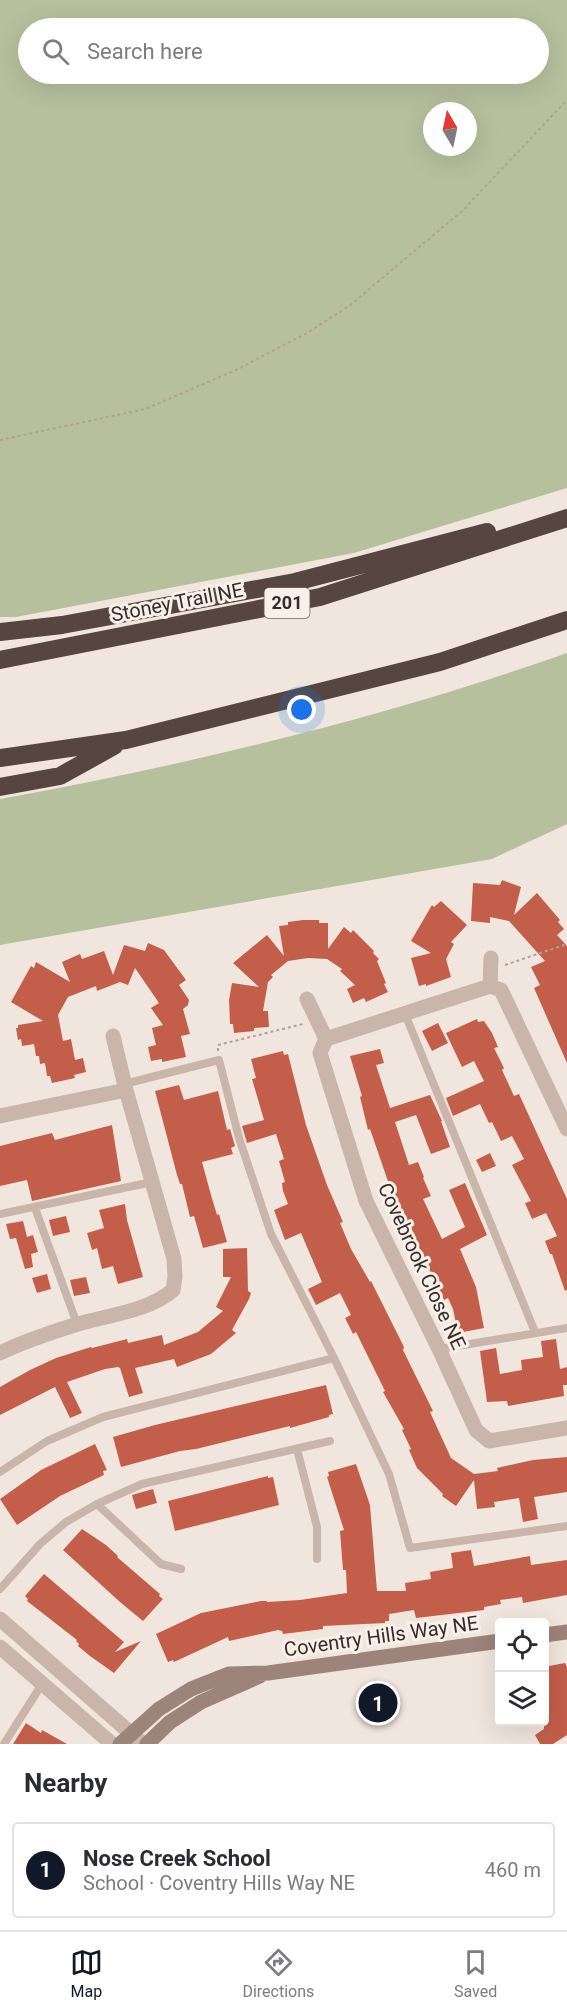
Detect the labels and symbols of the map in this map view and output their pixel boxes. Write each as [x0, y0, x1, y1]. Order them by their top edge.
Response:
north arrow [423, 102, 477, 156]
street label: Stoney Trail NE [109, 577, 245, 627]
road number: 201 [264, 588, 310, 618]
your location [287, 695, 316, 724]
street label: Covebrook Close NE [373, 1179, 471, 1353]
street label: Coventry Hills Way NE [282, 1610, 480, 1662]
pin: 1 [358, 1680, 398, 1726]

